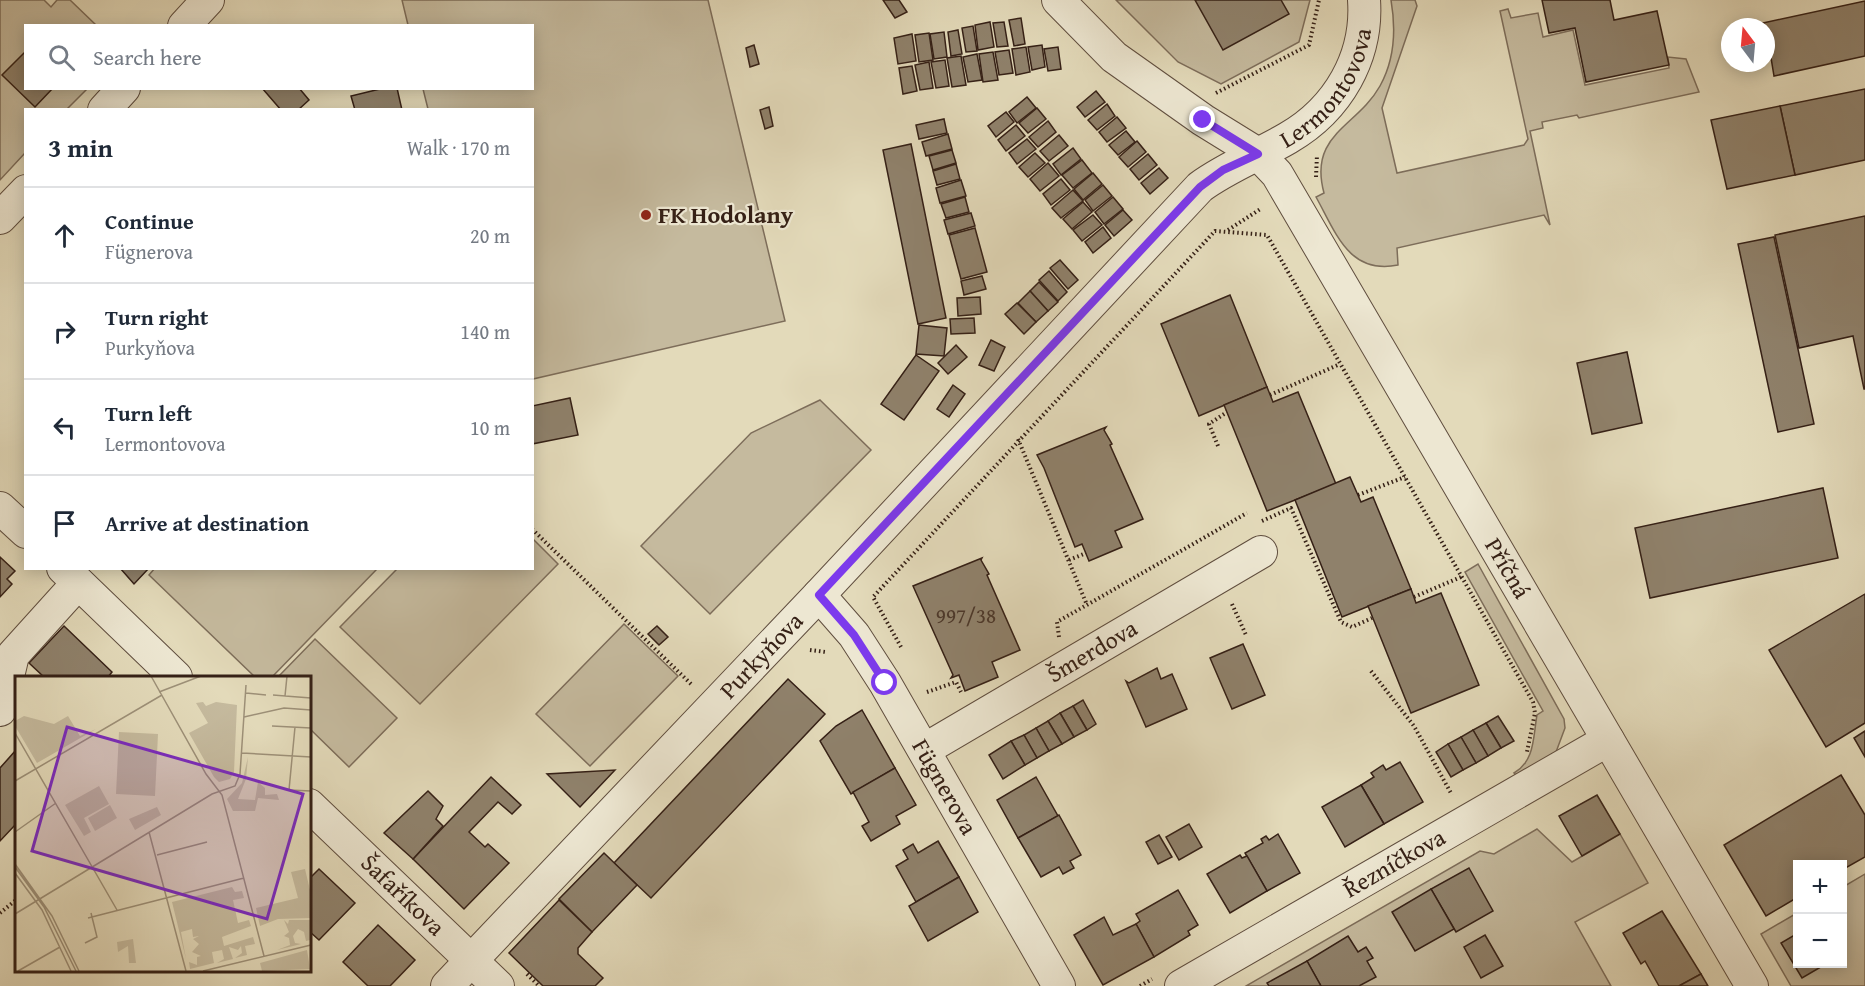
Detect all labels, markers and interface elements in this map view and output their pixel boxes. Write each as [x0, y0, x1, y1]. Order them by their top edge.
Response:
north arrow [1721, 18, 1775, 72]
search box [24, 24, 534, 90]
street label: Lermontovova [1273, 25, 1380, 156]
icon: search [45, 41, 78, 74]
text: Search here [93, 41, 202, 73]
route end [1189, 106, 1215, 132]
text: 3 min [48, 128, 113, 167]
text: Walk · 170 m [407, 133, 510, 162]
place label: FK Hodolany [658, 197, 794, 232]
text: Continue [105, 205, 194, 237]
marker: FK Hodolany [639, 208, 653, 222]
icon: ahead [48, 219, 81, 252]
text: 20 m [470, 221, 510, 250]
text: Fügnerova [105, 237, 193, 266]
text: Turn right [105, 301, 208, 333]
icon: right [48, 315, 81, 348]
text: 140 m [460, 317, 510, 346]
text: Purkyňova [105, 333, 195, 362]
text: Turn left [105, 397, 192, 429]
icon: left [48, 411, 81, 444]
text: 10 m [470, 413, 510, 442]
text: Lermontovova [105, 429, 225, 458]
icon: arrive [48, 507, 81, 540]
text: Arrive at destination [105, 507, 309, 539]
street label: Příčná [1477, 531, 1540, 606]
house number: 997/38 [936, 600, 996, 631]
street label: Purkyňova [711, 604, 811, 706]
street label: Šmerdova [1040, 610, 1144, 691]
route start [871, 669, 897, 695]
inset map [15, 676, 310, 971]
street label: Fügnerova [904, 732, 987, 842]
street label: Řezníčkova [1336, 819, 1452, 906]
street label: Šafaříkova [353, 846, 454, 944]
map controls [1793, 860, 1847, 968]
button: + [1793, 860, 1847, 914]
button: − [1793, 914, 1847, 968]

